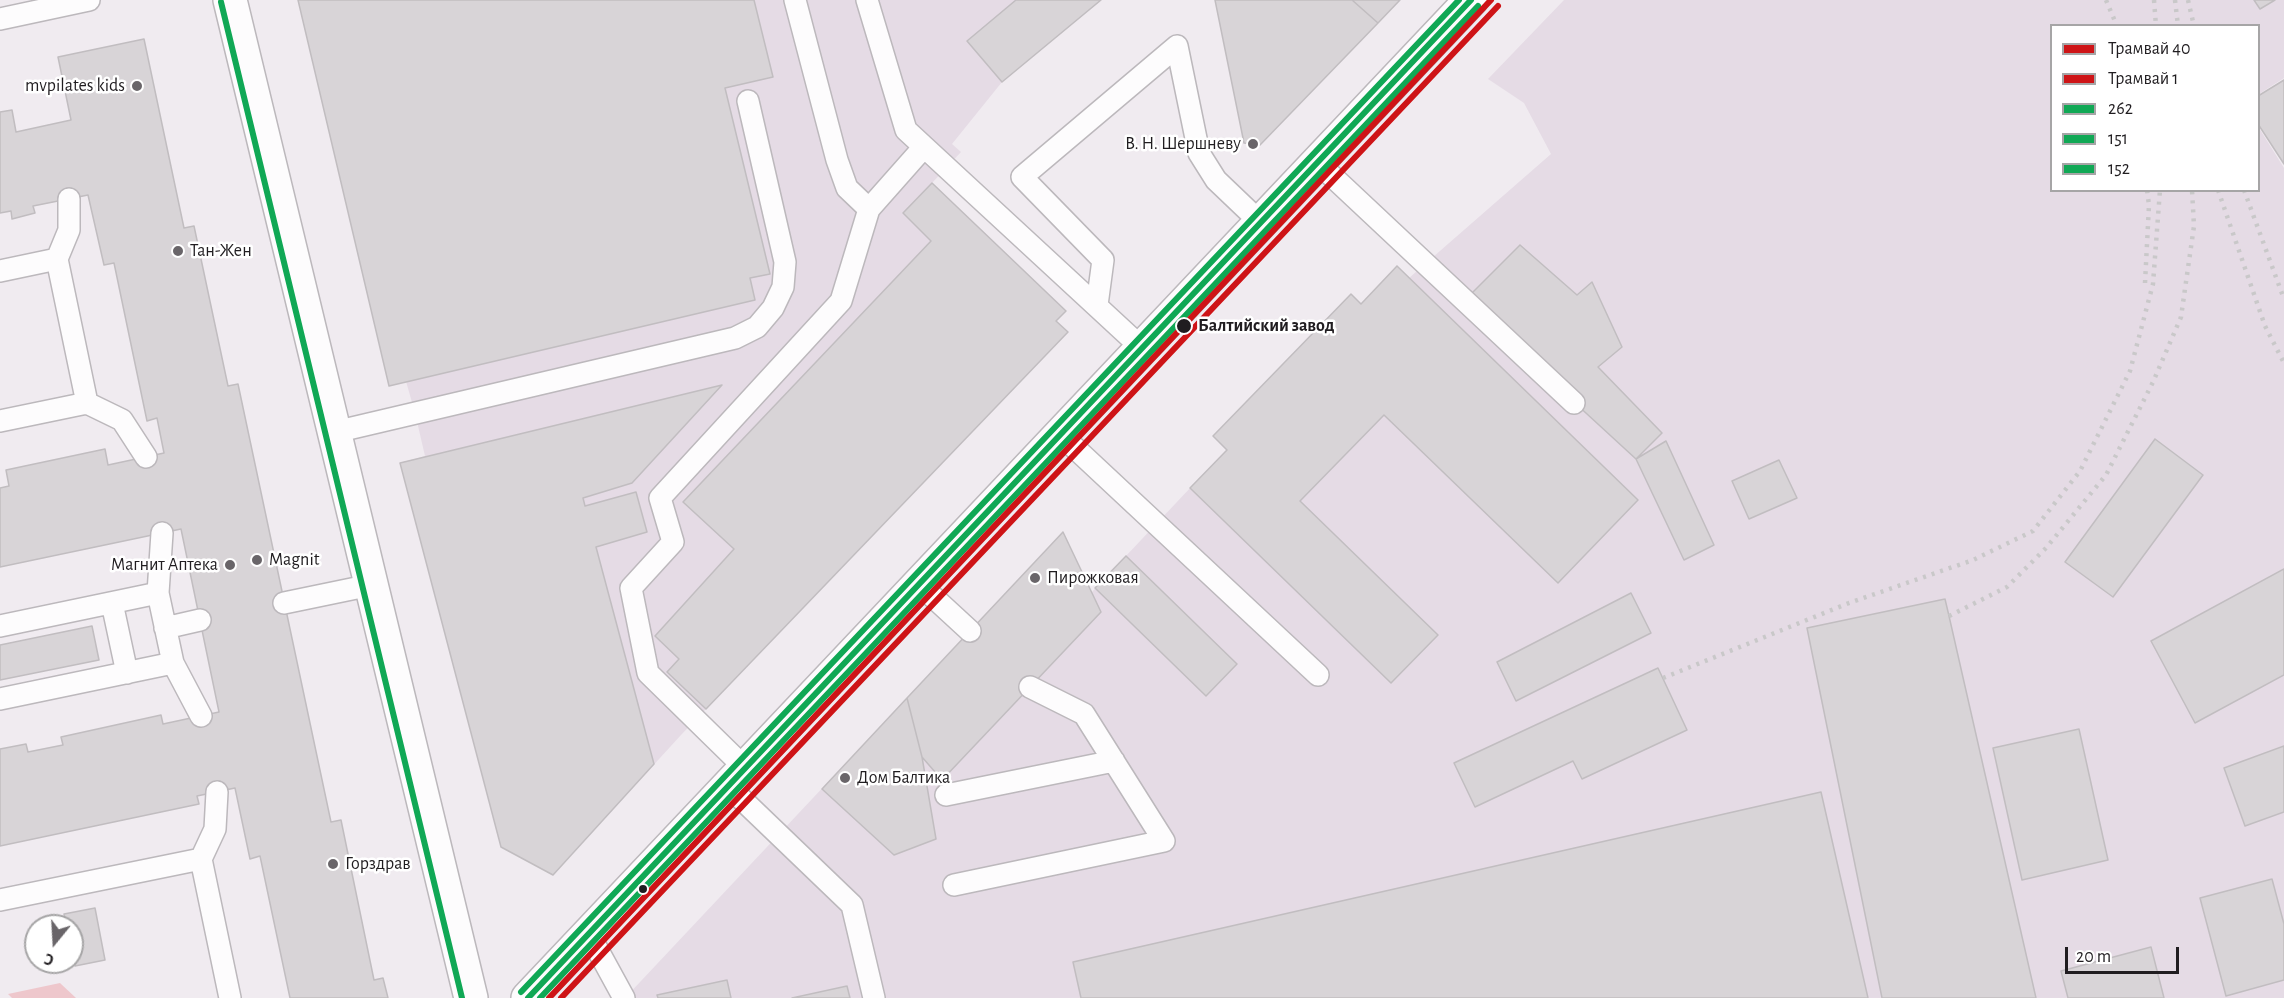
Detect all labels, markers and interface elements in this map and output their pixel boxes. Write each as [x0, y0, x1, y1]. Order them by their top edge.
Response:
legend [2050, 24, 2260, 192]
text: Трамвай 40 [2108, 40, 2190, 58]
text: Трамвай 1 [2108, 70, 2179, 88]
place label: mvpilates kids [25, 75, 125, 97]
marker: mvpilates kids [130, 79, 144, 93]
text: 262 [2108, 100, 2133, 118]
text: 151 [2108, 130, 2128, 148]
place label: В. Н. Шершневу [1125, 133, 1241, 155]
marker: В. Н. Шершневу [1246, 137, 1260, 151]
text: 152 [2108, 160, 2130, 178]
place label: Тан-Жен [190, 240, 252, 262]
marker: Тан-Жен [171, 244, 185, 258]
place label: Балтийский завод [1198, 315, 1335, 337]
marker: Балтийский завод [1175, 317, 1193, 335]
place label: Magnit [269, 549, 319, 571]
marker: Magnit [250, 553, 264, 567]
place label: Магнит Аптека [111, 554, 218, 576]
marker: Магнит Аптека [223, 558, 237, 572]
place label: Пирожковая [1047, 567, 1139, 589]
marker: Пирожковая [1028, 571, 1042, 585]
place label: Дом Балтика [857, 767, 950, 789]
marker: Дом Балтика [838, 771, 852, 785]
place label: Горздрав [345, 853, 411, 875]
marker: Горздрав [326, 857, 340, 871]
unlabelled marker [637, 883, 649, 895]
north arrow [24, 914, 84, 974]
scale bar [2068, 935, 2182, 973]
text: 20 m [2076, 948, 2111, 966]
text: С [42, 950, 56, 968]

